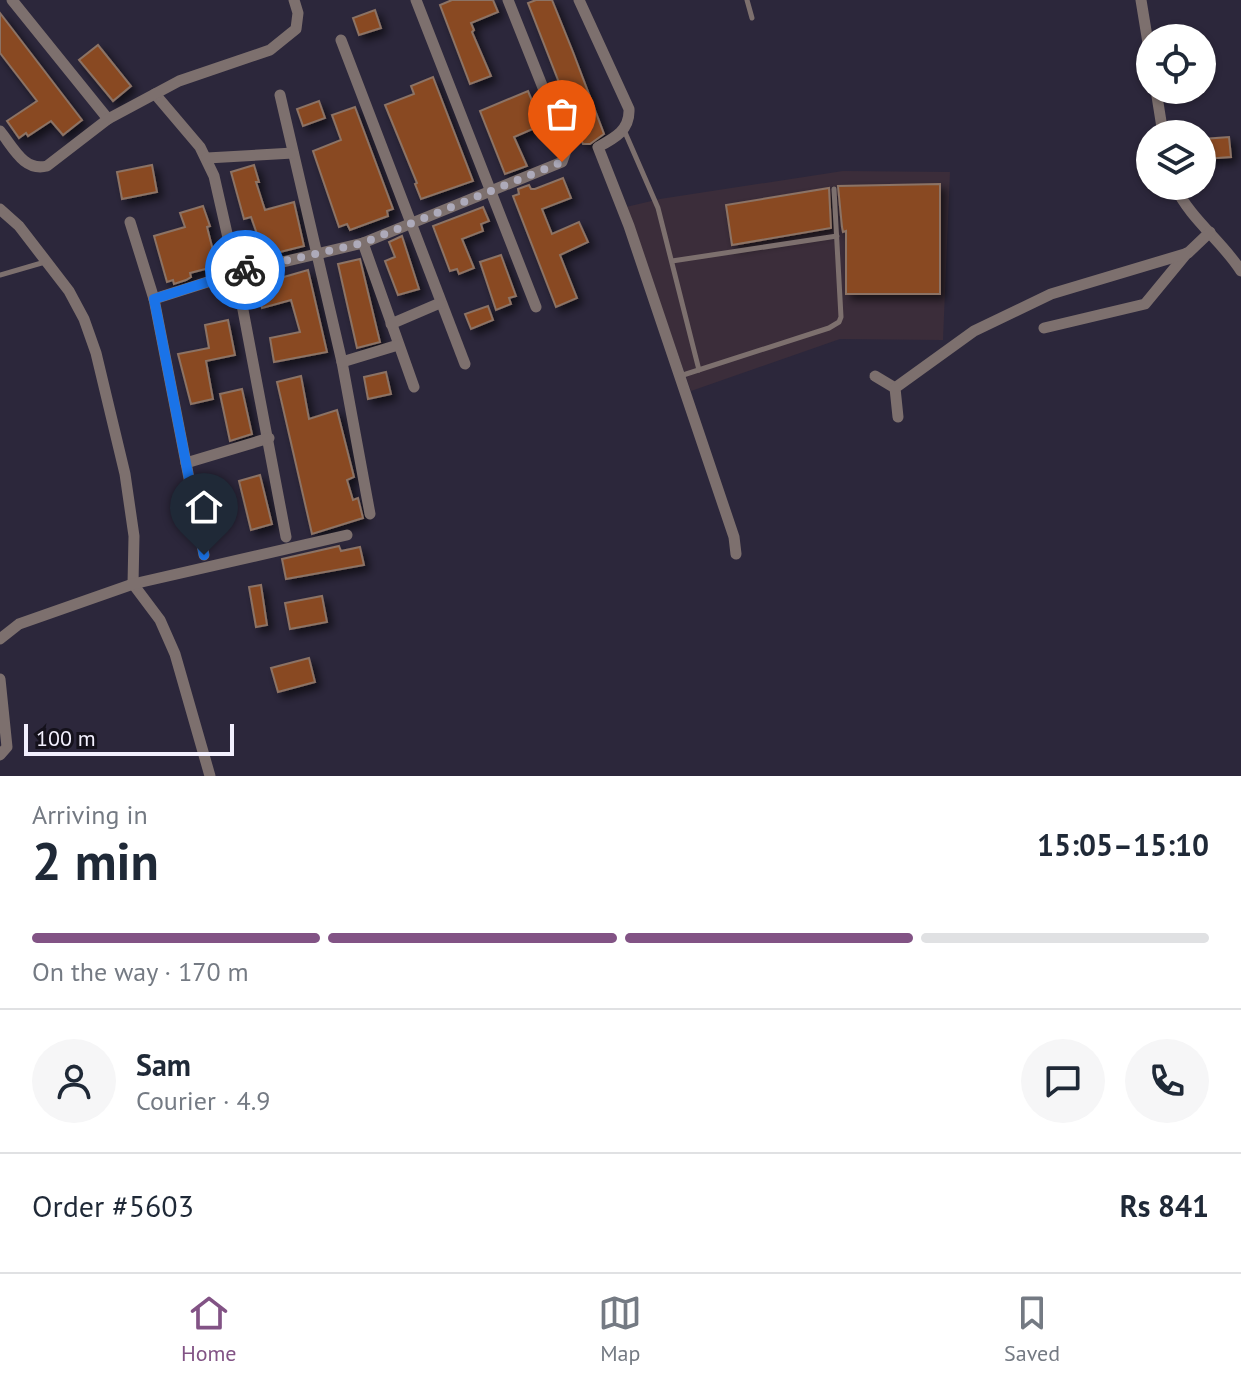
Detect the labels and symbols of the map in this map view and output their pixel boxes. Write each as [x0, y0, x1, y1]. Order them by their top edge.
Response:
pin [528, 80, 596, 162]
courier [205, 230, 285, 310]
pin [170, 473, 238, 555]
scale bar [24, 720, 234, 756]

